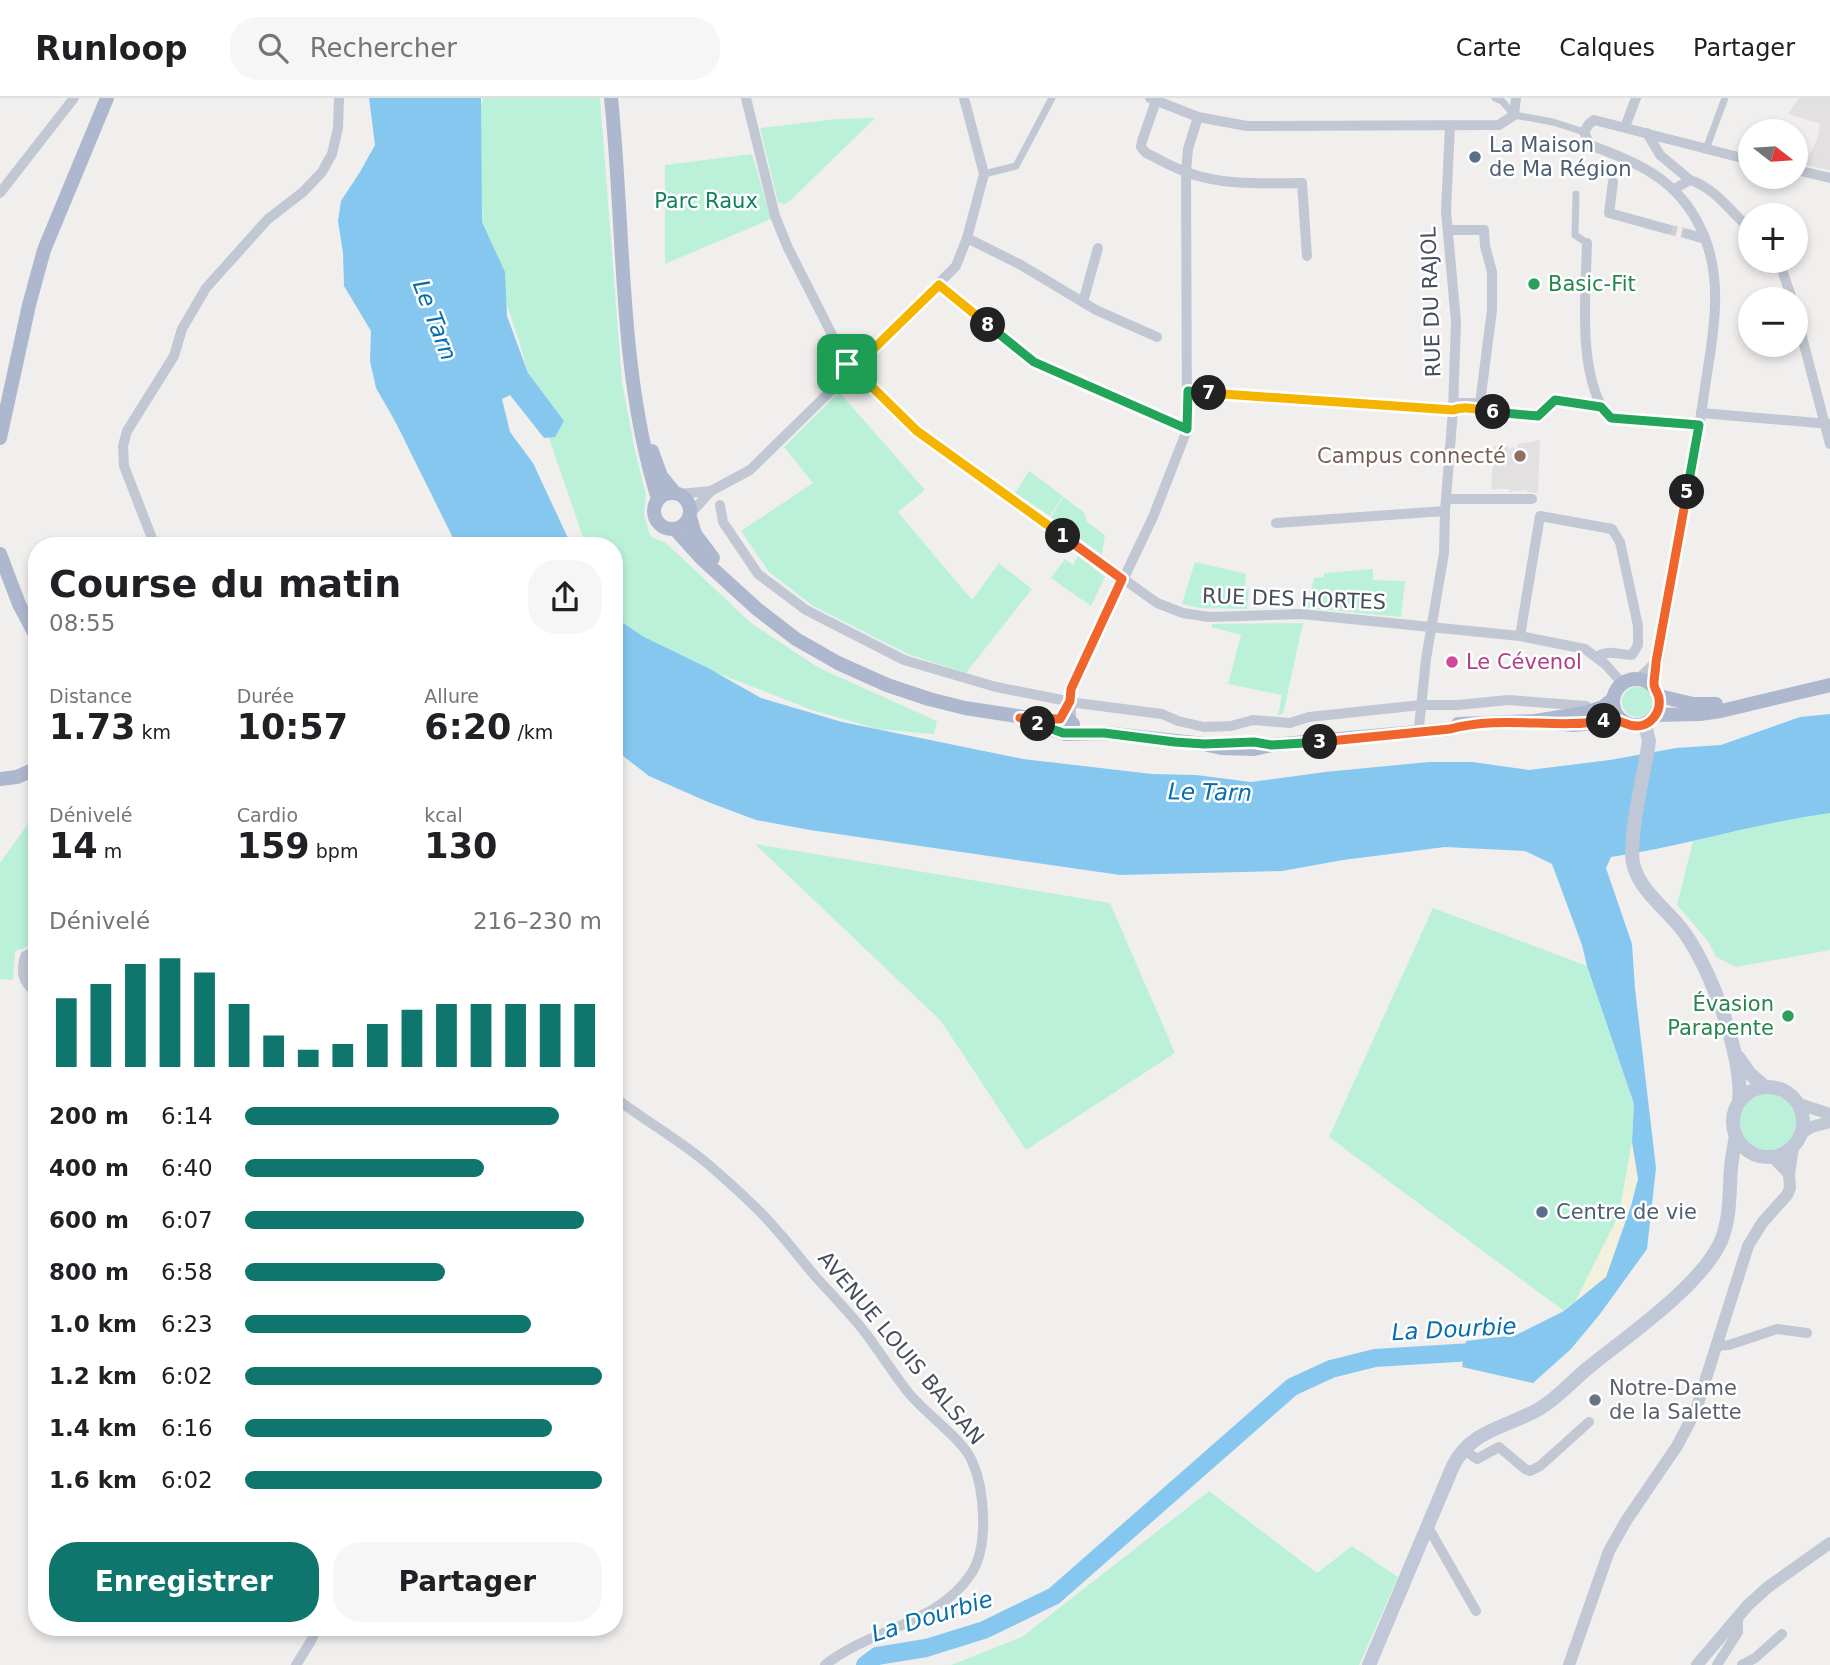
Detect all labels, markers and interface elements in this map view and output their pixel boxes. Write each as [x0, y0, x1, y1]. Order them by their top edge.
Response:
search box [230, 17, 720, 80]
text: Runloop [35, 29, 188, 68]
icon: search [254, 29, 292, 67]
text: Rechercher [310, 33, 457, 63]
text: Carte [1456, 34, 1521, 62]
text: Calques [1559, 34, 1655, 62]
text: Partager [1693, 34, 1795, 62]
north arrow [1738, 119, 1808, 189]
map controls [1738, 119, 1808, 357]
place label: La Maison de Ma Région [1489, 133, 1631, 181]
marker: La Maison de Ma Région [1467, 149, 1483, 165]
park label: Parc Raux [654, 189, 758, 213]
button: + [1738, 203, 1808, 273]
street label: RUE DU RAJOL [1416, 226, 1446, 378]
place label: Basic-Fit [1548, 272, 1636, 296]
water label: Le Tarn [408, 276, 462, 364]
marker: Basic-Fit [1526, 276, 1542, 292]
button: − [1738, 287, 1808, 357]
pin: 8 [970, 308, 1006, 342]
text: 8 [981, 313, 994, 335]
pin [817, 334, 877, 394]
icon: arrive [828, 345, 866, 383]
pin: 7 [1192, 376, 1226, 410]
text: 7 [1202, 381, 1215, 403]
pin: 6 [1476, 394, 1510, 430]
text: 6 [1486, 400, 1499, 422]
place label: Campus connecté [1317, 444, 1506, 468]
marker: Campus connecté [1512, 448, 1528, 464]
pin: 5 [1670, 474, 1704, 510]
text: 5 [1680, 480, 1693, 502]
pin: 1 [1046, 518, 1080, 554]
text: 1 [1056, 524, 1069, 546]
button: share [528, 560, 602, 634]
text: Course du matin [49, 562, 401, 606]
street label: RUE DES HORTES [1202, 584, 1386, 614]
text: 08:55 [49, 610, 115, 636]
place label: Le Cévenol [1466, 650, 1582, 674]
marker: Le Cévenol [1444, 654, 1460, 670]
text: Distance [49, 685, 132, 707]
text: Durée [237, 685, 294, 707]
text: Allure [424, 685, 479, 707]
pin: 4 [1586, 704, 1622, 738]
pin: 2 [1020, 706, 1056, 742]
text: 1.73 [49, 707, 135, 747]
text: 10:57 [237, 707, 348, 747]
text: 6:20 [424, 707, 511, 747]
text: 4 [1597, 709, 1610, 731]
text: 2 [1031, 712, 1044, 734]
text: km [135, 721, 171, 743]
text: /km [511, 721, 553, 743]
pin: 3 [1302, 724, 1338, 760]
text: 3 [1313, 730, 1326, 752]
water label: Le Tarn [1168, 778, 1252, 806]
text: Dénivelé [49, 804, 133, 826]
text: Cardio [237, 804, 298, 826]
text: kcal [424, 804, 463, 826]
text: 14 [49, 826, 98, 866]
text: 159 [237, 826, 310, 866]
text: 130 [424, 826, 497, 866]
text: m [98, 840, 122, 862]
text: bpm [310, 840, 358, 862]
text: Dénivelé [49, 908, 150, 934]
text: 216–230 m [473, 908, 602, 934]
place label: Évasion Parapente [1667, 991, 1774, 1040]
marker: Évasion Parapente [1780, 1008, 1796, 1024]
text: 200 m [49, 1103, 129, 1129]
text: 6:14 [161, 1103, 213, 1129]
text: 400 m [49, 1155, 129, 1181]
text: 6:40 [161, 1155, 213, 1181]
place label: Centre de vie [1556, 1200, 1697, 1224]
marker: Centre de vie [1534, 1204, 1550, 1220]
text: 600 m [49, 1207, 129, 1233]
text: 6:07 [161, 1207, 213, 1233]
street label: AVENUE LOUIS BALSAN [813, 1246, 989, 1450]
text: 800 m [49, 1259, 129, 1285]
text: 6:58 [161, 1259, 213, 1285]
text: 1.0 km [49, 1311, 137, 1337]
text: 6:23 [161, 1311, 213, 1337]
water label: La Dourbie [1391, 1313, 1517, 1345]
text: 1.2 km [49, 1363, 137, 1389]
text: 6:02 [161, 1363, 213, 1389]
place label: Notre-Dame de la Salette [1609, 1376, 1742, 1424]
marker: Notre-Dame de la Salette [1587, 1392, 1603, 1408]
text: 1.4 km [49, 1415, 137, 1441]
text: 6:16 [161, 1415, 213, 1441]
text: 1.6 km [49, 1467, 137, 1493]
text: 6:02 [161, 1467, 213, 1493]
button: Enregistrer [49, 1542, 319, 1622]
button: Partager [333, 1542, 602, 1622]
water label: La Dourbie [868, 1585, 996, 1647]

